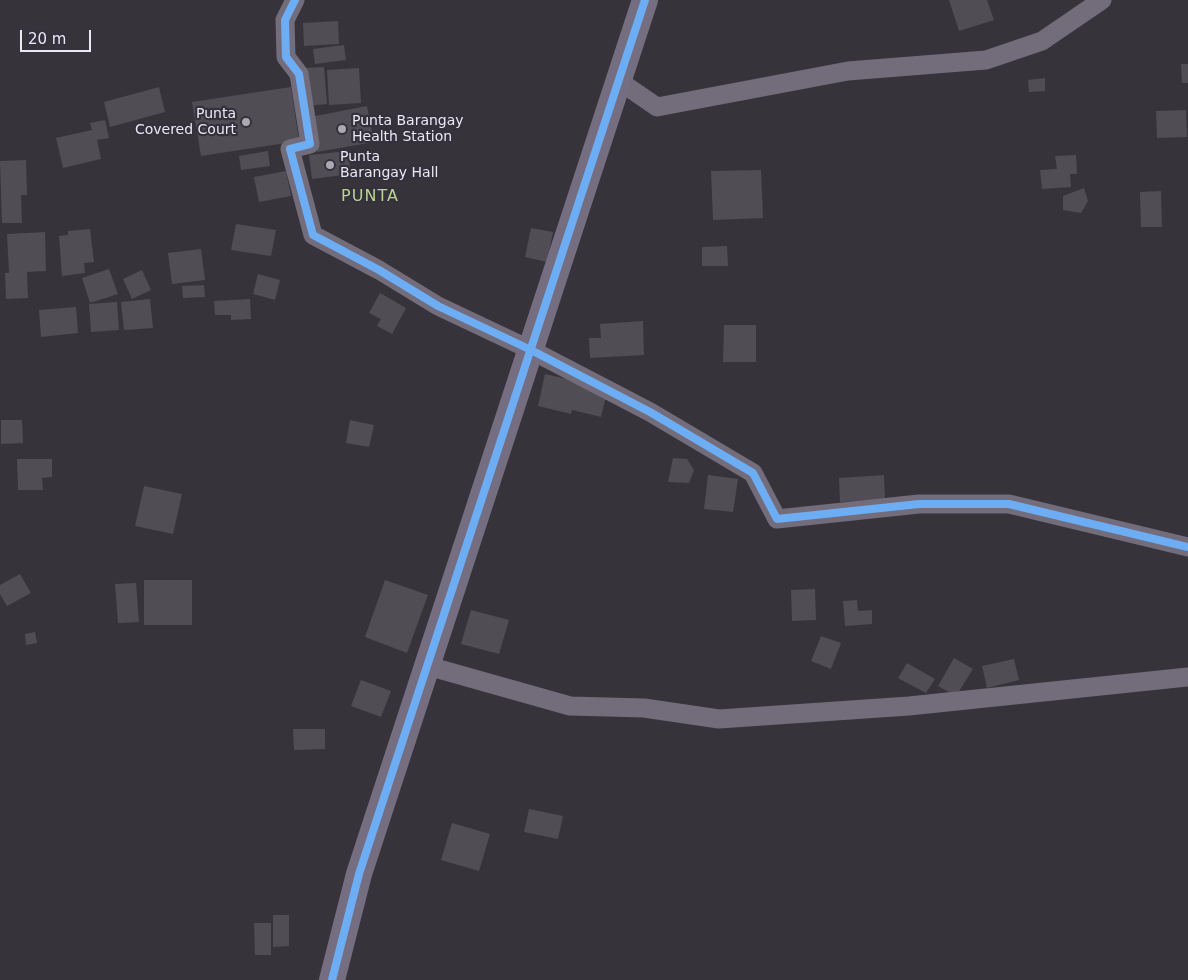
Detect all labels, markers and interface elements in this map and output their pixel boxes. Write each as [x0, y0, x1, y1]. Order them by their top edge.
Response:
scale bar [22, 20, 94, 52]
text: 20 m [28, 30, 66, 48]
place label: Punta Covered Court [135, 106, 236, 138]
place label: Punta Barangay Health Station [352, 113, 464, 146]
marker: Punta Covered Court [240, 116, 252, 128]
marker: Punta Barangay Health Station [336, 123, 348, 135]
place label: Punta Barangay Hall [340, 149, 438, 182]
marker: Punta Barangay Hall [324, 159, 336, 171]
district label: PUNTA [340, 187, 400, 207]

